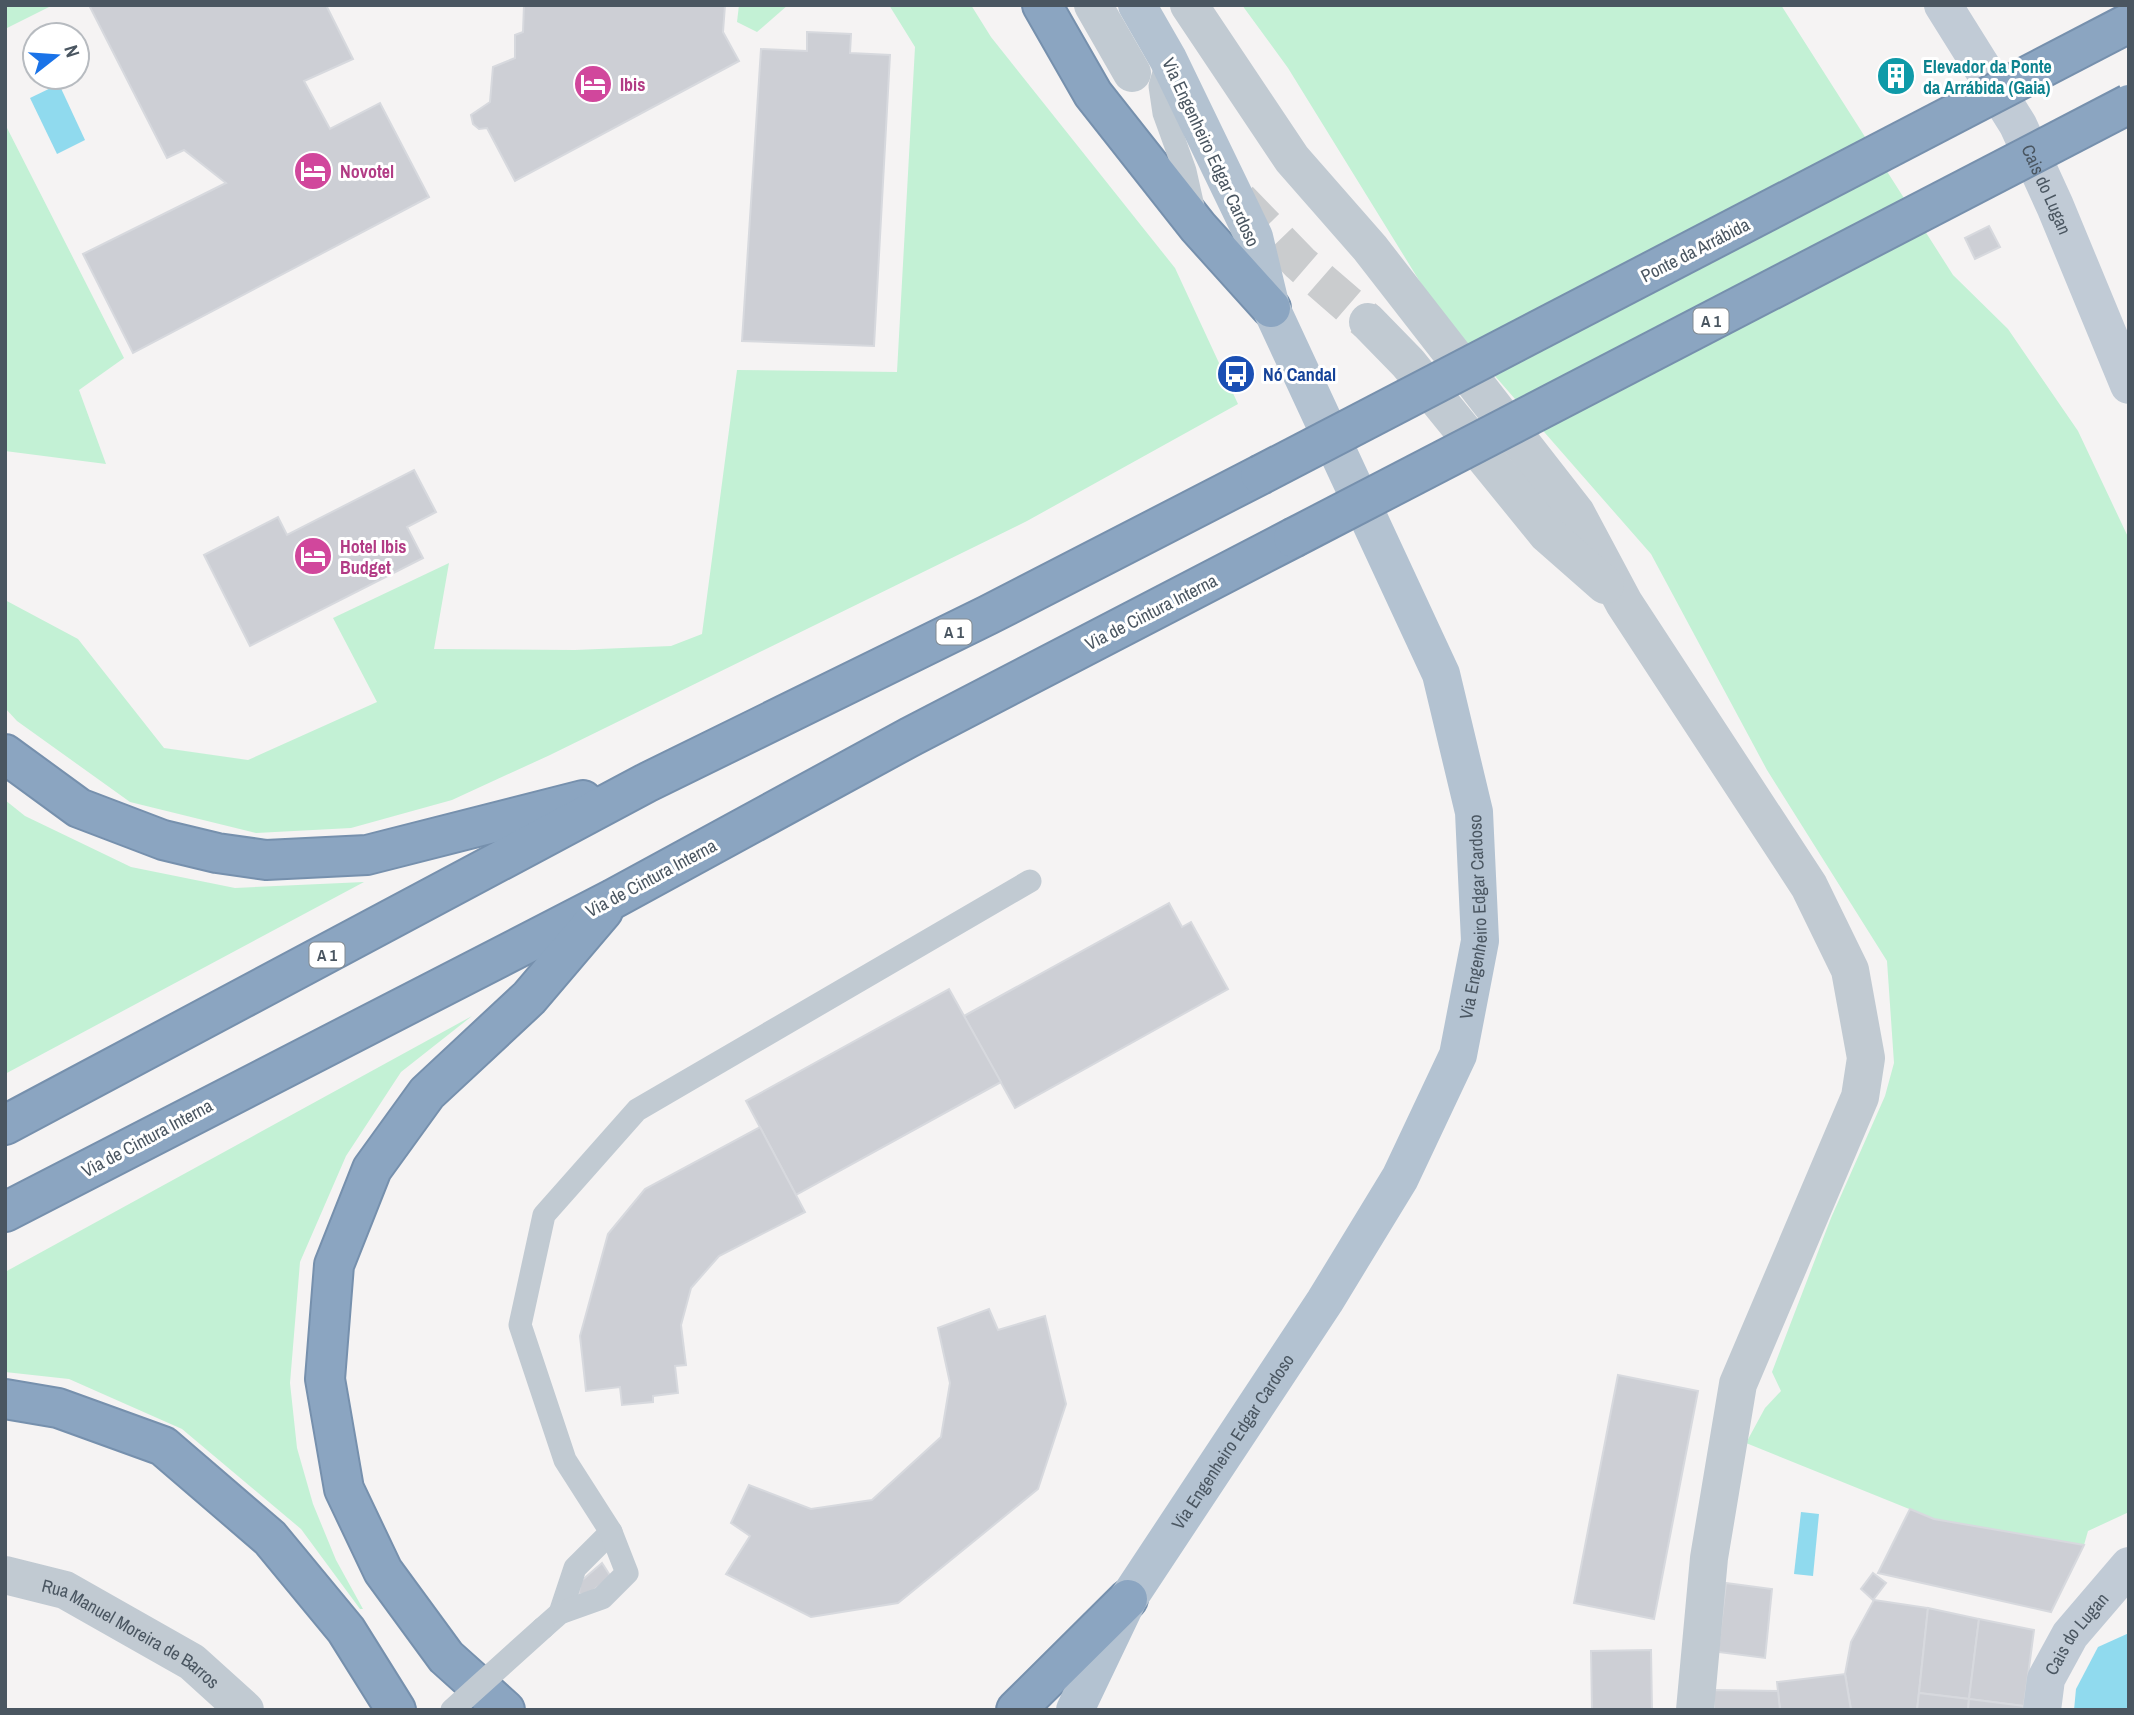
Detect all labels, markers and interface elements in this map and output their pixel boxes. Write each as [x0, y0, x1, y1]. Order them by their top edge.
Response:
north arrow [21, 21, 91, 91]
text: N [58, 42, 86, 60]
street label: Via Engenheiro Edgar Cardoso [1156, 54, 1266, 250]
place label: Elevador da Ponte da Arrábida (Gaia) [1923, 54, 2052, 100]
building icon: Elevador da Ponte da Arrábida (Gaia) [1875, 55, 1917, 97]
hotel icon: Ibis [572, 63, 614, 105]
place label: Ibis [620, 72, 645, 97]
street label: Cais do Lugan [2016, 140, 2078, 238]
hotel icon: Novotel [292, 150, 334, 192]
place label: Novotel [340, 159, 394, 184]
street label: Ponte da Arrábida [1636, 212, 1754, 288]
road number: A 1 [1694, 308, 1728, 334]
bus stop icon: Nó Candal [1215, 353, 1257, 395]
place label: Nó Candal [1263, 362, 1336, 387]
place label: Hotel Ibis Budget [340, 534, 406, 580]
hotel icon: Hotel Ibis Budget [292, 535, 334, 577]
street label: Via de Cintura Interna [1081, 568, 1221, 656]
road number: A 1 [936, 620, 972, 645]
street label: Via Engenheiro Edgar Cardoso [1453, 814, 1493, 1021]
street label: Via de Cintura Interna [581, 833, 721, 923]
road number: A 1 [310, 942, 344, 967]
street label: Via de Cintura Interna [77, 1093, 217, 1183]
street label: Via Engenheiro Edgar Cardoso [1165, 1349, 1299, 1534]
street label: Rua Manuel Moreira de Barros [39, 1572, 225, 1694]
street label: Cais do Lugan [2038, 1587, 2114, 1679]

